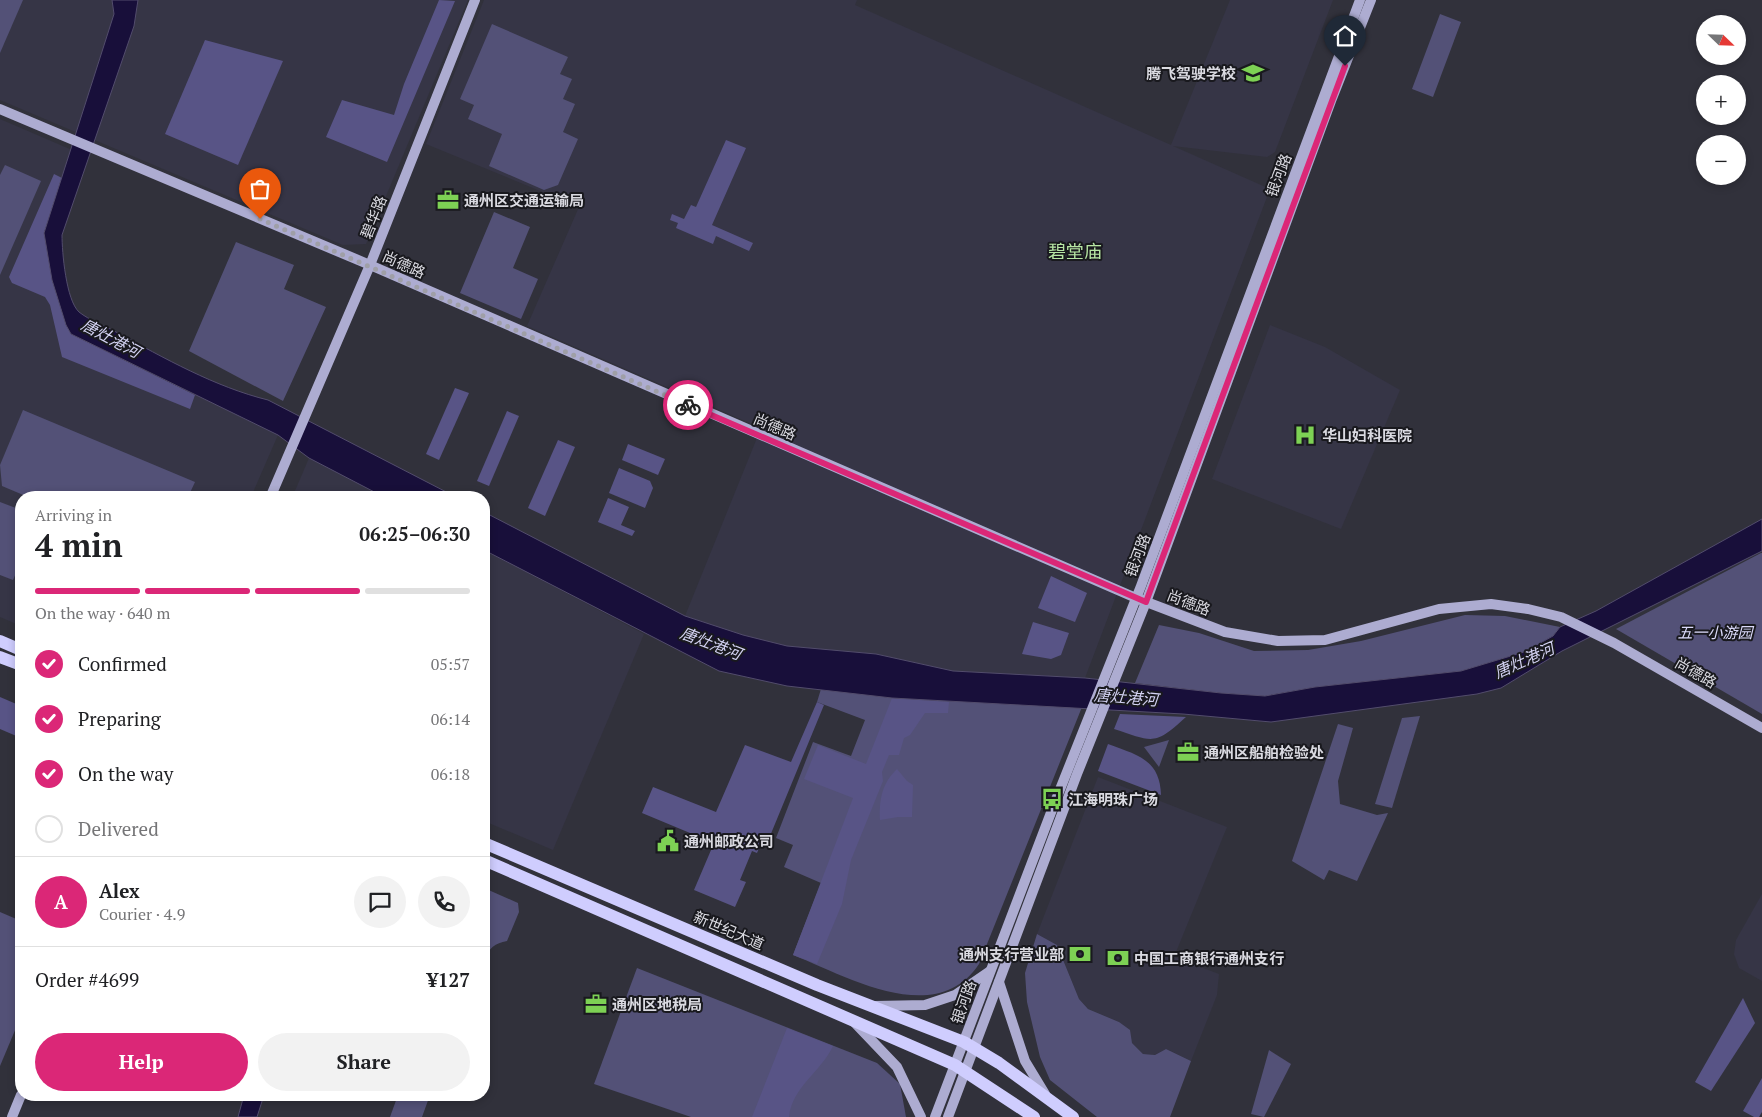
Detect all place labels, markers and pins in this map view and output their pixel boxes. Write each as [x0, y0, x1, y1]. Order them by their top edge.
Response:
pin [1324, 15, 1366, 66]
school or university icon: 腾飞驾驶学校 [1240, 60, 1266, 86]
place label: 腾飞驾驶学校 [1146, 63, 1236, 83]
pin [239, 168, 281, 219]
office icon: 通州区交通运输局 [435, 187, 461, 213]
place label: 通州区交通运输局 [464, 190, 584, 210]
hospital icon: 华山妇科医院 [1292, 422, 1318, 448]
place label: 华山妇科医院 [1322, 425, 1412, 445]
office icon: 通州区船舶检验处 [1175, 739, 1201, 765]
place label: 通州区船舶检验处 [1204, 742, 1324, 762]
bus stop icon: 江海明珠广场 [1039, 786, 1065, 812]
place label: 江海明珠广场 [1068, 789, 1158, 809]
public building icon: 通州邮政公司 [655, 828, 681, 854]
place label: 通州邮政公司 [684, 831, 774, 851]
bank icon: 通州支行营业部 [1067, 941, 1093, 967]
place label: 通州支行营业部 [959, 944, 1064, 964]
bank icon: 中国工商银行通州支行 [1105, 945, 1131, 971]
place label: 中国工商银行通州支行 [1134, 948, 1284, 968]
office icon: 通州区地税局 [583, 991, 609, 1017]
place label: 通州区地税局 [612, 994, 702, 1014]

